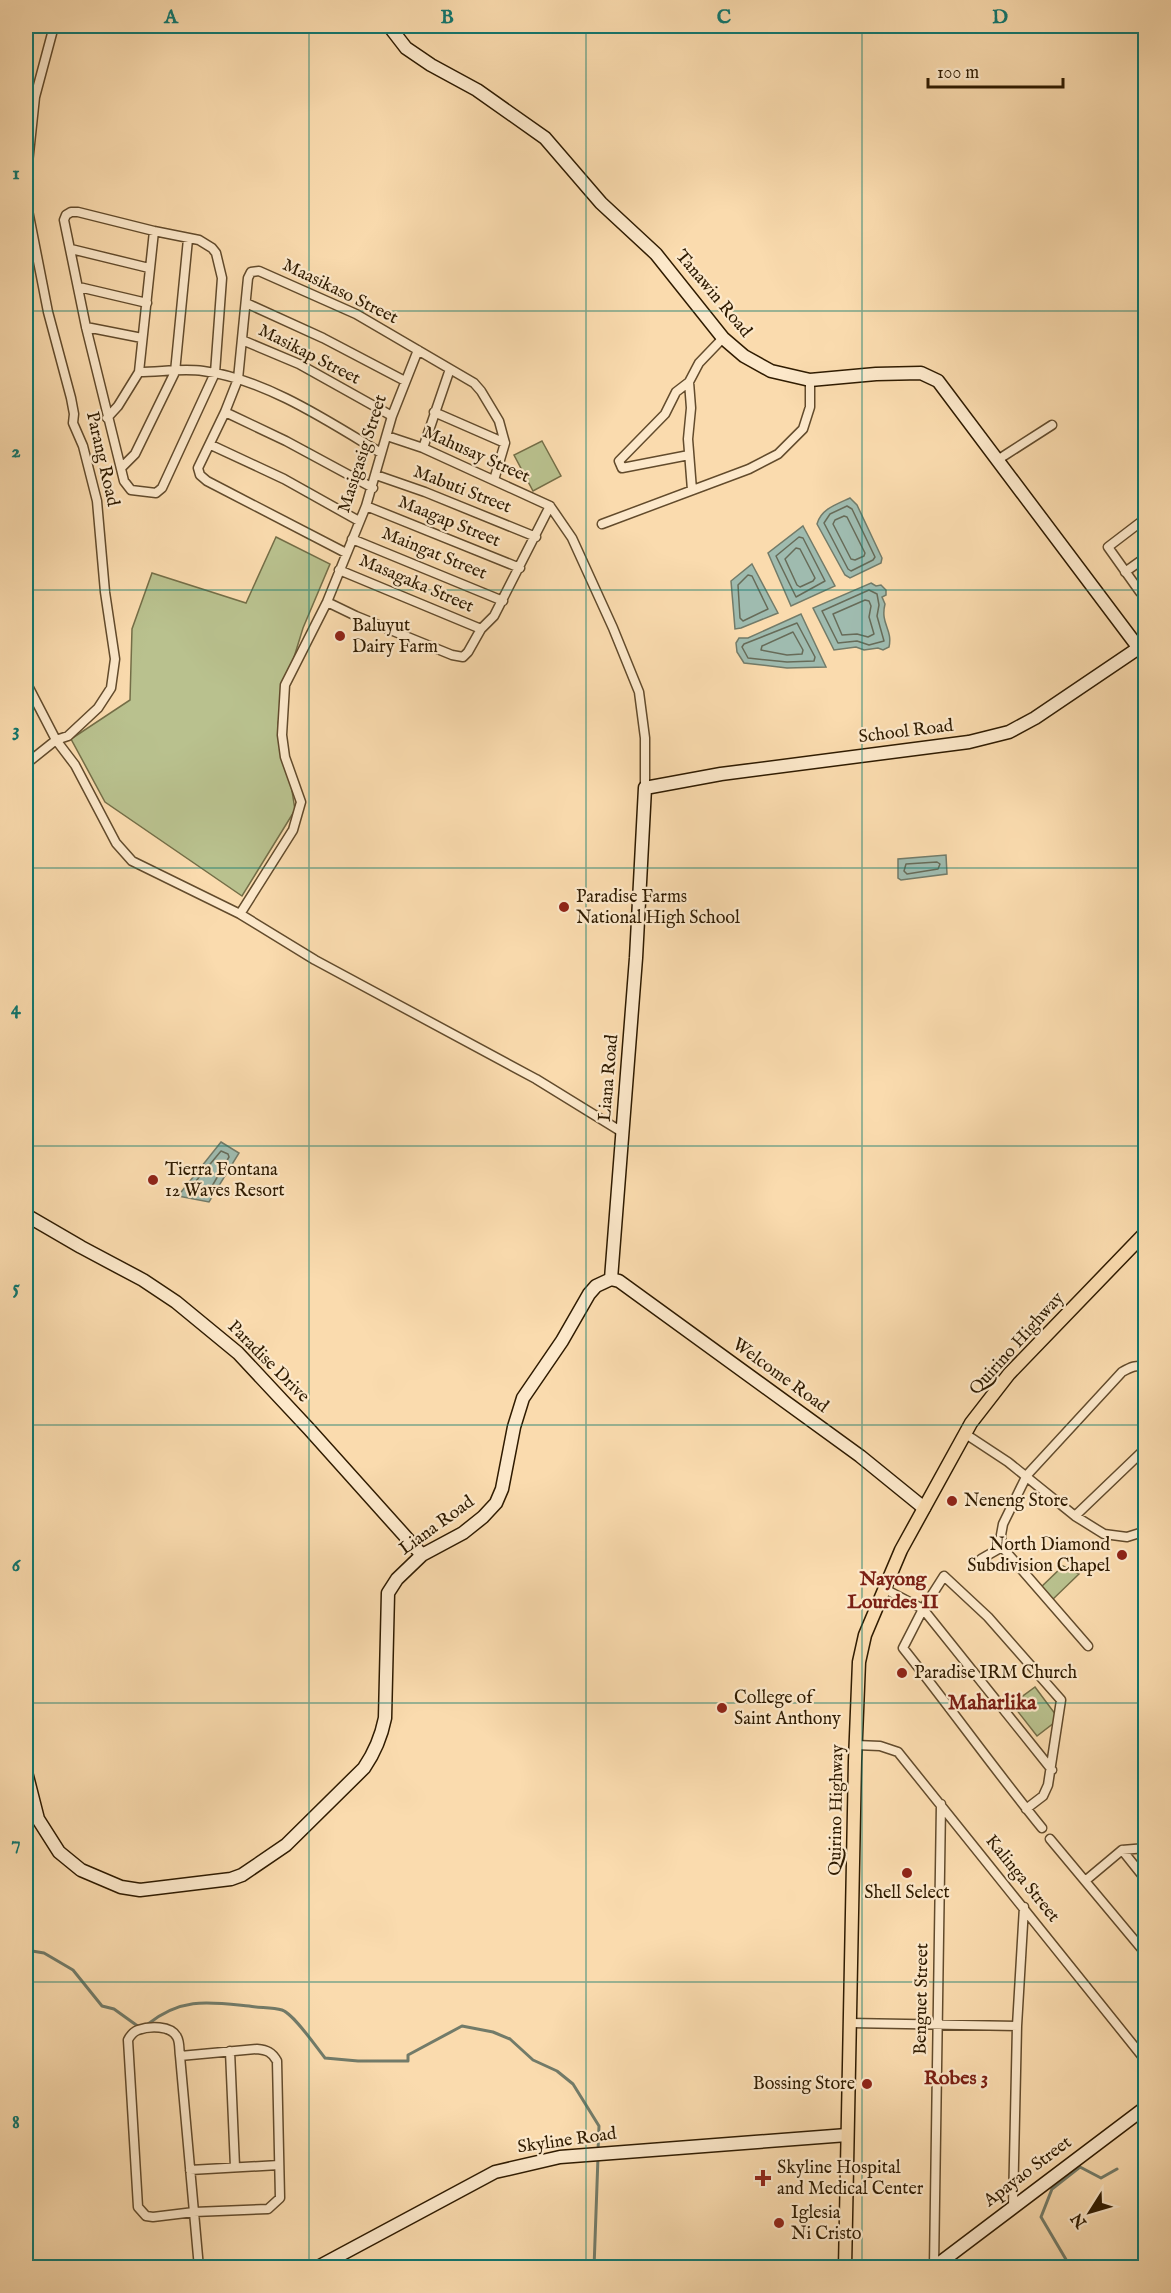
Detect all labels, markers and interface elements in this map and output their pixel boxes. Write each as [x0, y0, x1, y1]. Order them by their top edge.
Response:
text: A [163, 5, 179, 30]
text: B [440, 5, 454, 30]
text: C [717, 5, 731, 30]
text: D [992, 5, 1008, 30]
scale bar [928, 51, 1063, 89]
text: 100 m [937, 62, 979, 85]
text: 1 [12, 161, 20, 186]
street label: Tanawin Road [670, 245, 757, 343]
street label: Maasikaso Street [278, 254, 402, 330]
street label: Masikap Street [254, 319, 364, 391]
street label: Masigasig Street [333, 392, 393, 516]
street label: Parang Road [80, 409, 124, 509]
street label: Mahusay Street [419, 421, 533, 489]
text: 2 [11, 439, 21, 464]
street label: Mabuti Street [410, 461, 514, 519]
street label: Maagap Street [394, 491, 504, 553]
street label: Maingat Street [378, 522, 490, 586]
street label: Masagaka Street [355, 549, 477, 619]
place label: Baluyut Dairy Farm [352, 615, 438, 659]
marker: Baluyut Dairy Farm [333, 629, 347, 643]
street label: School Road [857, 715, 955, 749]
text: 3 [12, 718, 20, 743]
place label: Paradise Farms National High School [576, 886, 740, 930]
marker: Paradise Farms National High School [557, 900, 571, 914]
text: 4 [11, 996, 22, 1021]
street label: Liana Road [594, 1033, 624, 1123]
place label: Tierra Fontana 12 Waves Resort [165, 1159, 285, 1203]
marker: Tierra Fontana 12 Waves Resort [146, 1173, 160, 1187]
text: 5 [12, 1275, 20, 1300]
street label: Quirino Highway [965, 1287, 1070, 1400]
street label: Paradise Drive [222, 1316, 314, 1408]
street label: Welcome Road [727, 1333, 833, 1419]
place label: Neneng Store [964, 1490, 1068, 1513]
street label: Liana Road [395, 1491, 479, 1561]
marker: Neneng Store [945, 1494, 959, 1508]
place label: North Diamond Subdivision Chapel [967, 1534, 1110, 1578]
marker: North Diamond Subdivision Chapel [1115, 1548, 1129, 1562]
text: 6 [12, 1553, 22, 1578]
district label: Nayong Lourdes II [847, 1567, 939, 1615]
place label: Paradise IRM Church [914, 1662, 1078, 1685]
marker: Paradise IRM Church [895, 1666, 909, 1680]
place label: College of Saint Anthony [734, 1687, 841, 1731]
district label: Maharlika [948, 1690, 1037, 1717]
marker: College of Saint Anthony [715, 1701, 729, 1715]
street label: Quirino Highway [824, 1744, 850, 1876]
street label: Kalinga Street [980, 1830, 1064, 1928]
text: 7 [11, 1831, 21, 1856]
marker: Shell Select [900, 1866, 914, 1880]
place label: Shell Select [864, 1882, 950, 1905]
street label: Benguet Street [910, 1943, 934, 2055]
district label: Robes 3 [924, 2066, 988, 2091]
place label: Bossing Store [753, 2073, 855, 2096]
marker: Bossing Store [860, 2077, 874, 2091]
text: 8 [12, 2110, 20, 2135]
street label: Skyline Road [516, 2123, 618, 2159]
street label: Apayao Street [979, 2131, 1077, 2213]
place label: Skyline Hospital and Medical Center [777, 2157, 924, 2201]
marker: Skyline Hospital and Medical Center [754, 2169, 772, 2187]
north arrow [1060, 2182, 1120, 2242]
place label: Iglesia Ni Cristo [791, 2202, 862, 2246]
text: N [1067, 2208, 1092, 2232]
marker: Iglesia Ni Cristo [772, 2216, 786, 2230]

